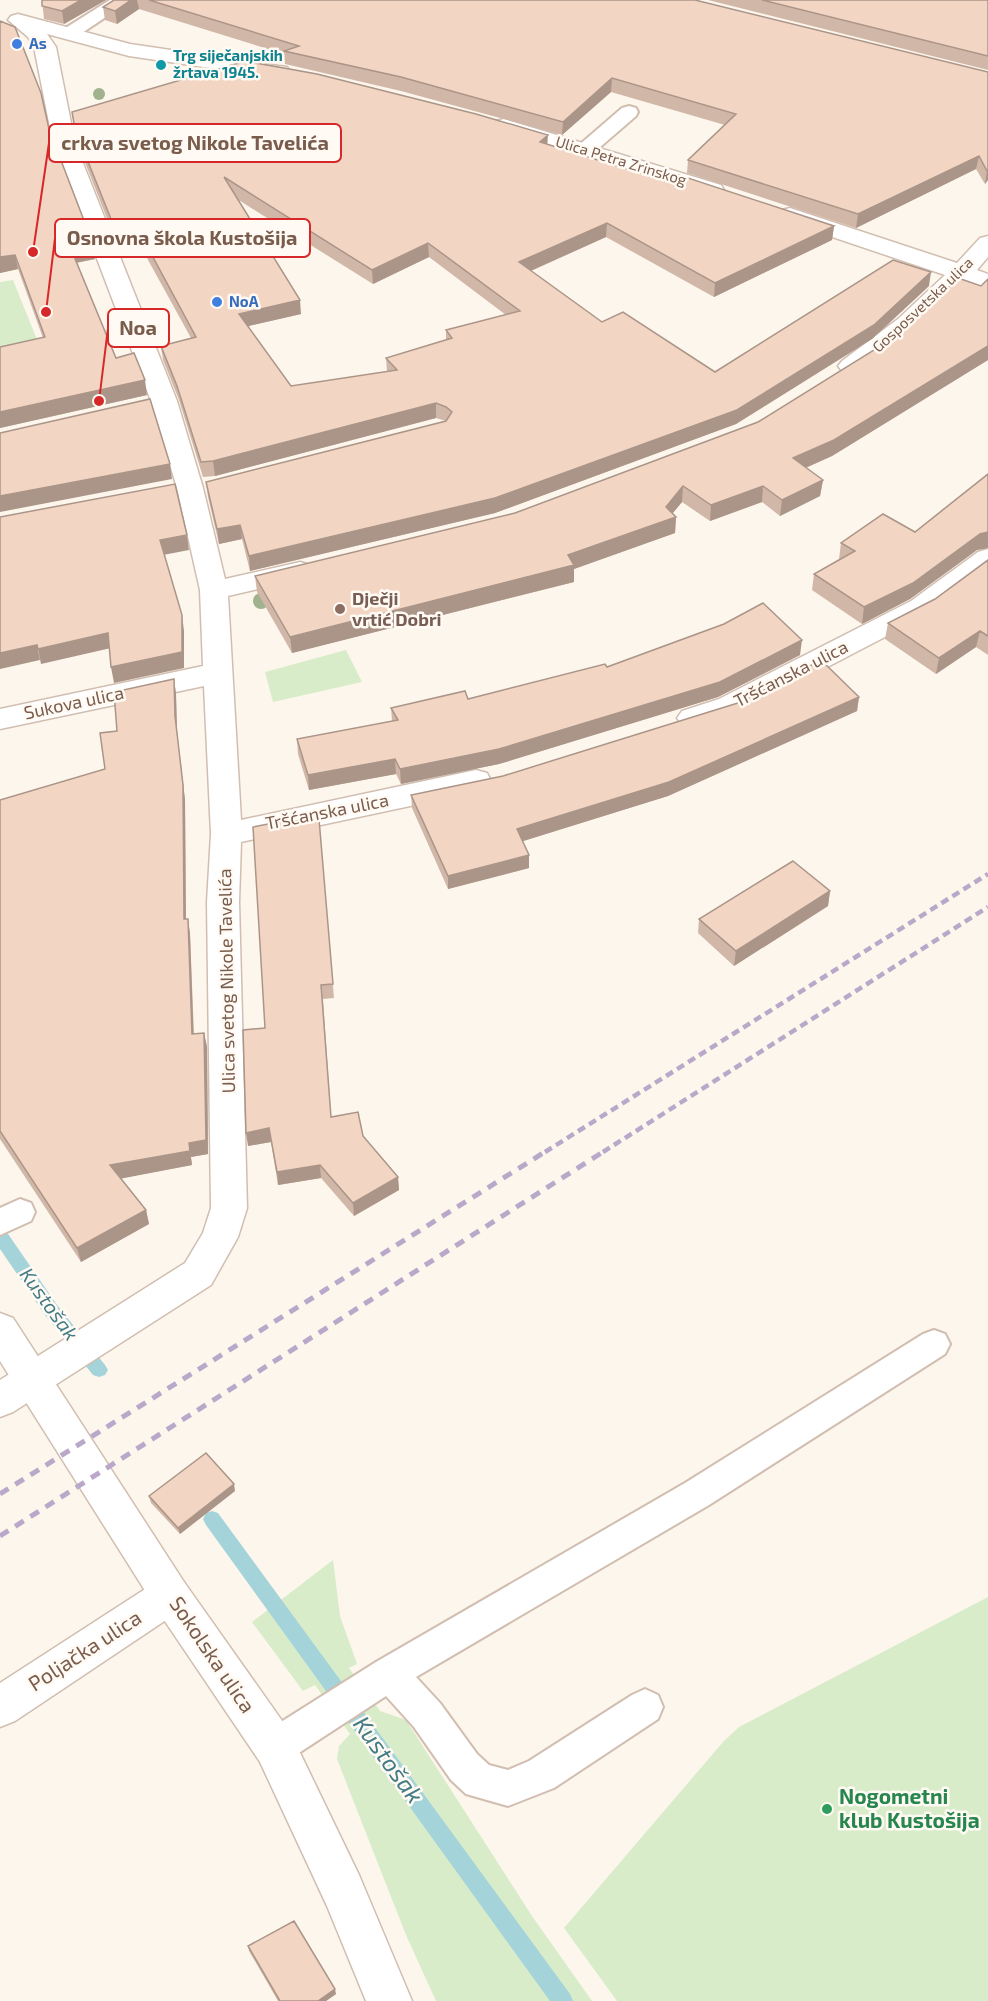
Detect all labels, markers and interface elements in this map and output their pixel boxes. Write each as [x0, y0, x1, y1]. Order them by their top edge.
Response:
place label: As [29, 34, 47, 52]
marker: As [10, 37, 24, 51]
place label: Trg siječanjskih žrtava 1945. [173, 46, 283, 81]
marker: Trg siječanjskih žrtava 1945. [154, 58, 168, 72]
callout: crkva svetog Nikole Tavelića [49, 124, 341, 162]
text: crkva svetog Nikole Tavelića [61, 130, 329, 154]
street label: Ulica Petra Zrinskog [554, 132, 690, 189]
callout: Osnovna škola Kustošija [55, 219, 310, 257]
text: Osnovna škola Kustošija [67, 225, 297, 249]
street label: Gosposvetska ulica [868, 253, 976, 356]
place label: NoA [229, 292, 259, 310]
marker: NoA [210, 295, 224, 309]
callout: Noa [108, 309, 169, 347]
text: Noa [119, 315, 157, 339]
place label: Dječji vrtić Dobri [352, 587, 442, 630]
marker: Dječji vrtić Dobri [333, 602, 347, 616]
street label: Tršćanska ulica [730, 635, 851, 711]
street label: Sukova ulica [22, 681, 126, 723]
street label: Tršćanska ulica [263, 788, 390, 834]
street label: Ulica svetog Nikole Tavelića [213, 868, 239, 1094]
water label: Kustošak [15, 1262, 84, 1344]
street label: Sokolska ulica [165, 1591, 261, 1717]
street label: Poljačka ulica [23, 1604, 146, 1696]
water label: Kustošak [348, 1710, 431, 1808]
place label: Nogometni klub Kustošija [839, 1783, 980, 1832]
marker: Nogometni klub Kustošija [820, 1802, 834, 1816]

